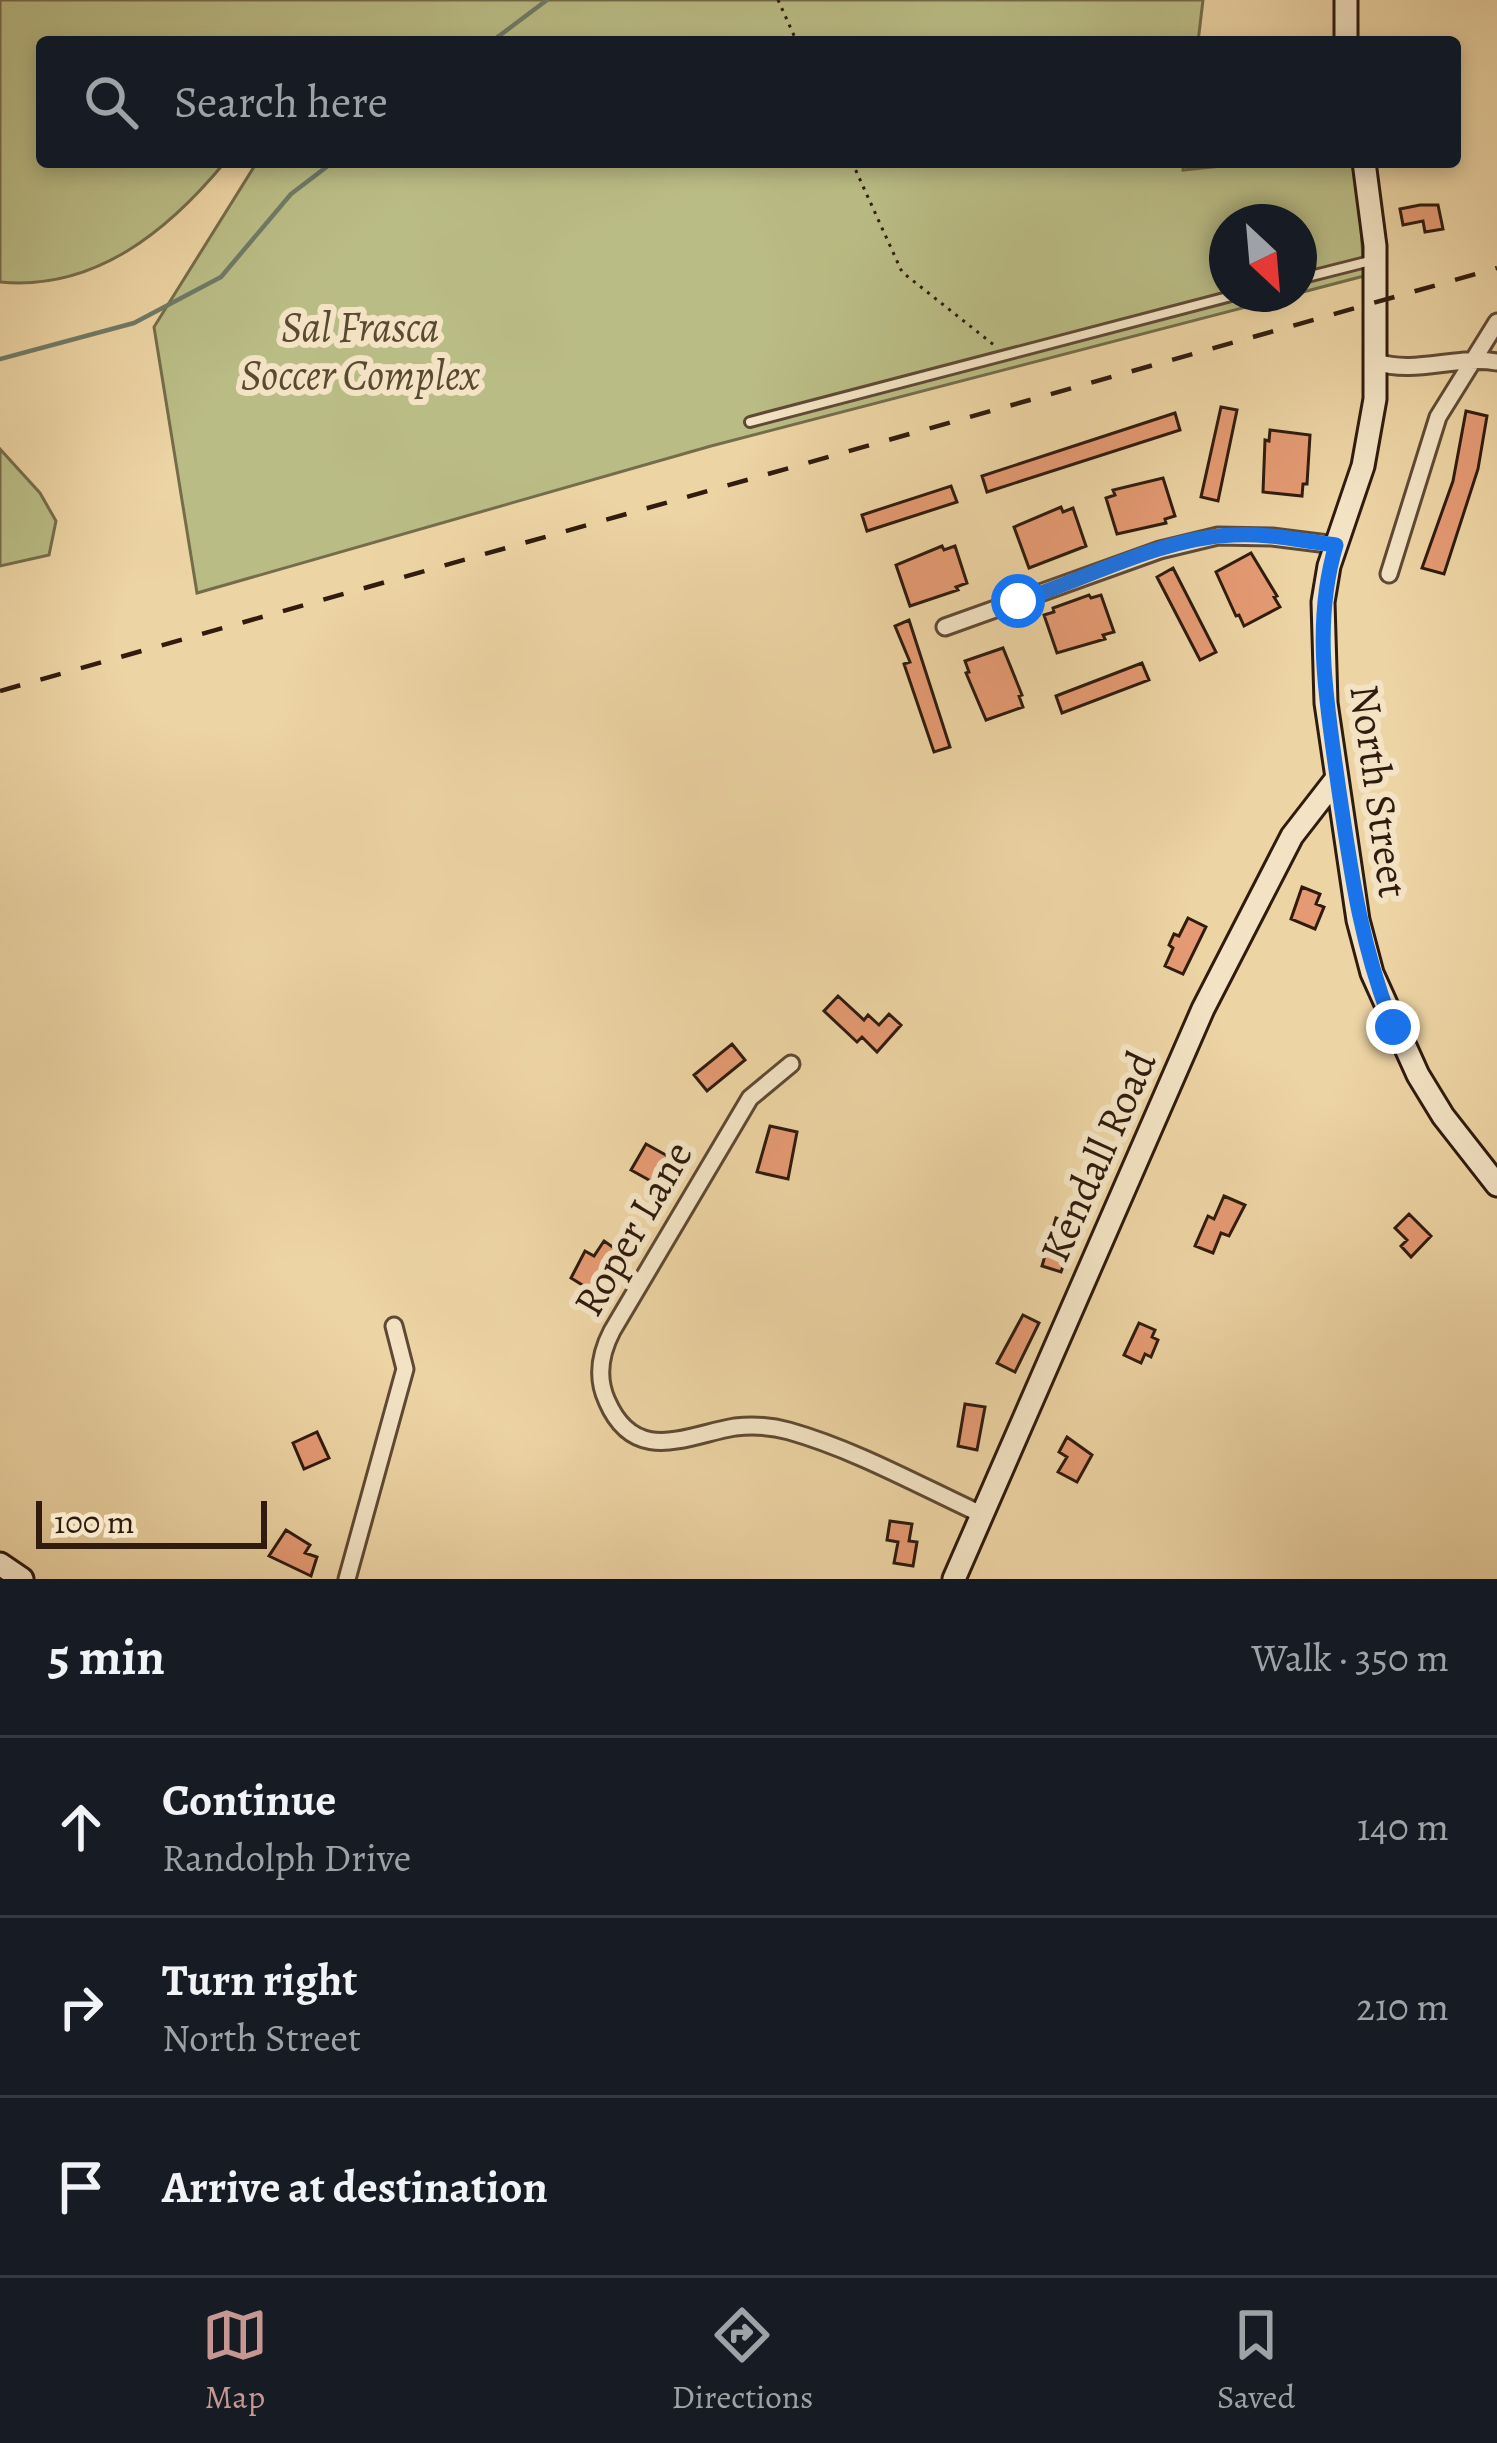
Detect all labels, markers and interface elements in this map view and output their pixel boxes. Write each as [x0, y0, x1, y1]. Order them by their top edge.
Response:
search box [36, 36, 1461, 168]
icon: search [78, 69, 144, 135]
text: Search here [174, 71, 388, 133]
north arrow [1209, 204, 1317, 312]
park label: Sal Frasca Soccer Complex [241, 298, 481, 403]
route start [991, 574, 1045, 628]
street label: North Street [1336, 681, 1423, 901]
route end [1366, 1000, 1420, 1054]
street label: Kendall Road [1026, 1041, 1169, 1271]
street label: Roper Lane [559, 1130, 705, 1326]
scale bar [36, 1495, 267, 1548]
text: 100 m [54, 1499, 134, 1544]
text: 5 min [48, 1622, 165, 1692]
text: Walk · 350 m [1252, 1631, 1449, 1684]
text: Continue [162, 1769, 336, 1831]
icon: ahead [48, 1794, 114, 1860]
text: 140 m [1357, 1800, 1449, 1853]
text: Randolph Drive [162, 1831, 411, 1884]
text: Turn right [162, 1949, 357, 2011]
icon: right [48, 1974, 114, 2040]
text: 210 m [1356, 1980, 1449, 2033]
text: North Street [162, 2011, 361, 2064]
icon: arrive [48, 2154, 114, 2220]
text: Arrive at destination [162, 2156, 548, 2218]
tab: Map [202, 2302, 268, 2419]
tab: Directions [672, 2302, 813, 2419]
tab: Saved [1217, 2302, 1295, 2419]

